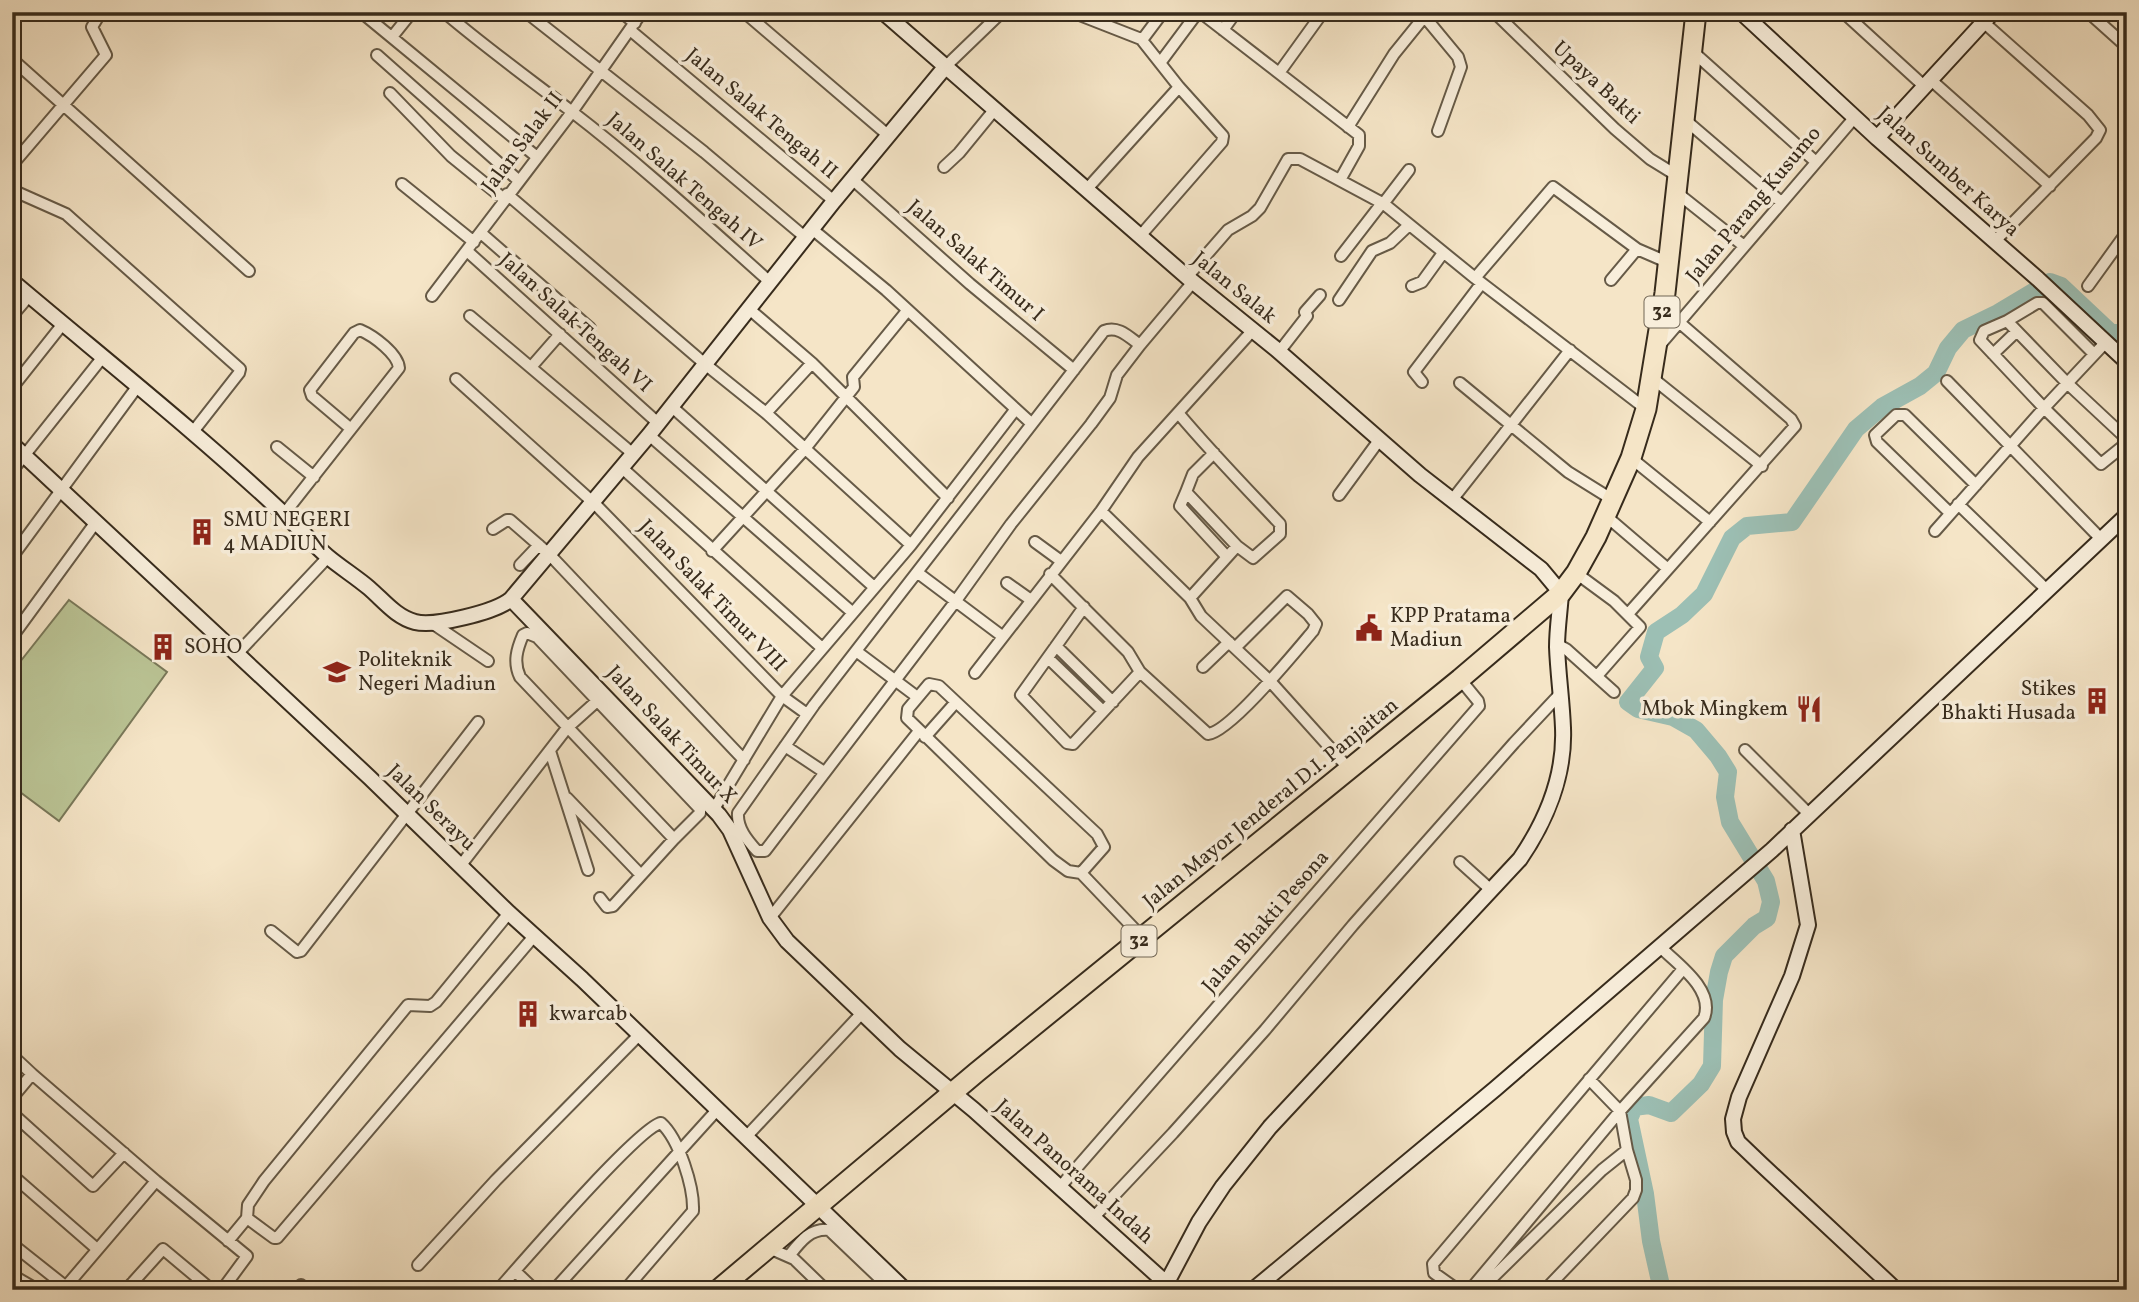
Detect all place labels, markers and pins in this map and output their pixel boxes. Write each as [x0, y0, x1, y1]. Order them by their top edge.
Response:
place label: SMU NEGERI 4 MADIUN [223, 506, 351, 559]
building icon: SMU NEGERI 4 MADIUN [187, 517, 217, 547]
place label: KPP Pratama Madiun [1390, 602, 1511, 655]
public building icon: KPP Pratama Madiun [1354, 613, 1384, 643]
building icon: SOHO [148, 632, 178, 662]
place label: SOHO [184, 633, 242, 662]
place label: Politeknik Negeri Madiun [358, 646, 496, 699]
school or university icon: Politeknik Negeri Madiun [322, 657, 352, 687]
place label: Stikes Bhakti Husada [1941, 675, 2076, 728]
building icon: Stikes Bhakti Husada [2082, 686, 2112, 716]
restaurant icon: Mbok Mingkem [1794, 694, 1824, 724]
place label: Mbok Mingkem [1642, 695, 1788, 724]
building icon: kwarcab [513, 999, 543, 1029]
place label: kwarcab [549, 1000, 627, 1029]

